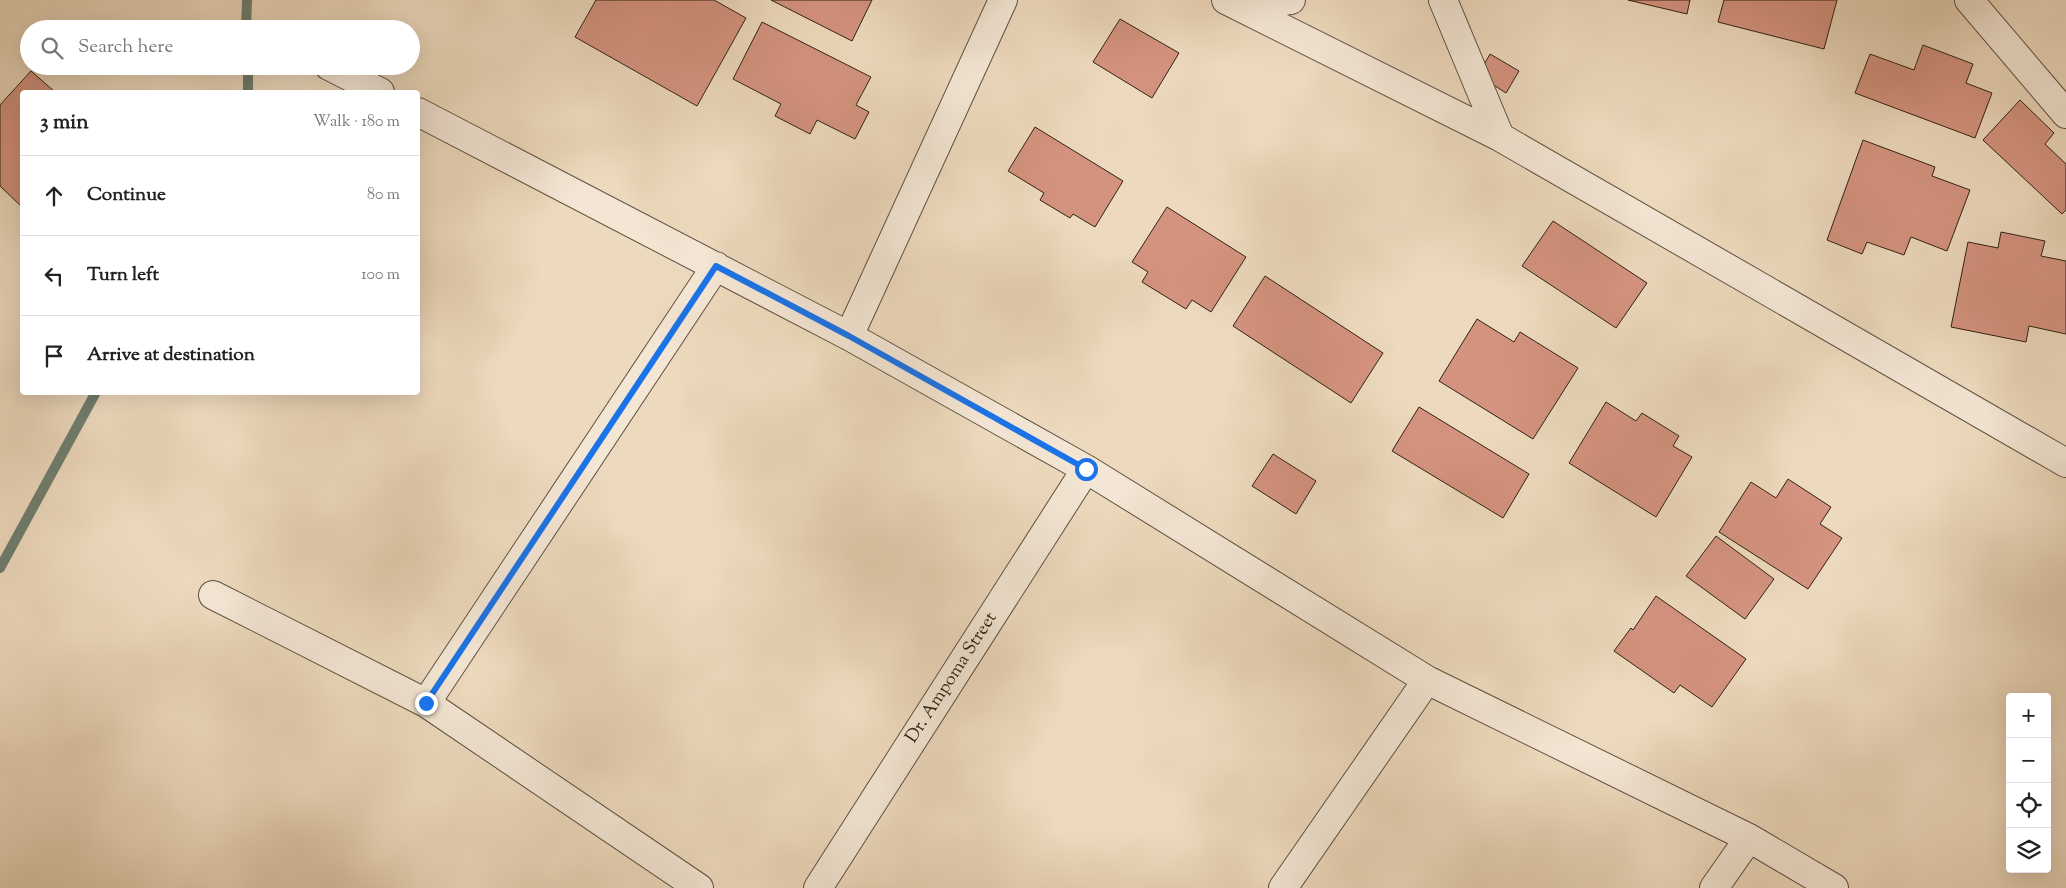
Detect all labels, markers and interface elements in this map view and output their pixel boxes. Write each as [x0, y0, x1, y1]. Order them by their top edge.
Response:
search box [20, 20, 420, 75]
icon: search [38, 34, 66, 62]
text: Search here [78, 34, 173, 61]
text: 3 min [40, 108, 89, 138]
text: Walk · 180 m [313, 111, 400, 134]
icon: ahead [40, 182, 68, 210]
text: Continue [87, 182, 166, 209]
text: 80 m [367, 184, 400, 207]
icon: left [40, 262, 68, 290]
text: Turn left [87, 262, 159, 289]
text: 100 m [361, 264, 400, 287]
icon: arrive [40, 342, 68, 370]
text: Arrive at destination [87, 342, 255, 369]
route start [1075, 458, 1098, 481]
street label: Dr. Ampoma Street [900, 607, 1004, 749]
route end [415, 692, 438, 715]
map controls [2006, 693, 2051, 873]
button: + [2006, 693, 2051, 738]
button: − [2006, 738, 2051, 783]
button: locate [2006, 783, 2051, 828]
button: layers [2006, 828, 2051, 873]

